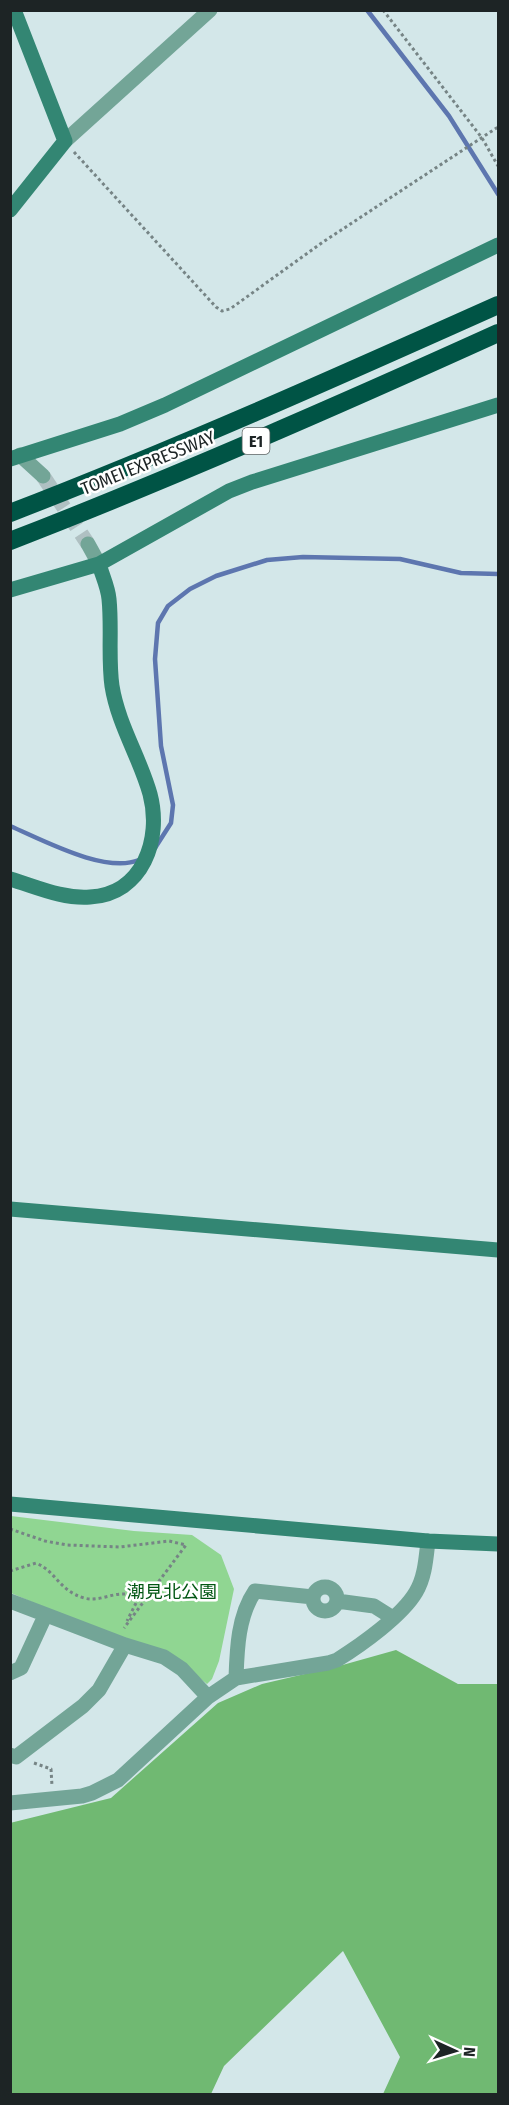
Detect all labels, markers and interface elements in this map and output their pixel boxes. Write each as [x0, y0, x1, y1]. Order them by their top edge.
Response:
street label: TOMEI EXPRESSWAY [78, 426, 218, 500]
road number: E1 [242, 428, 270, 454]
park label: 潮見北公園 [127, 1581, 217, 1603]
north arrow [425, 2021, 485, 2081]
text: N [460, 2047, 479, 2057]

